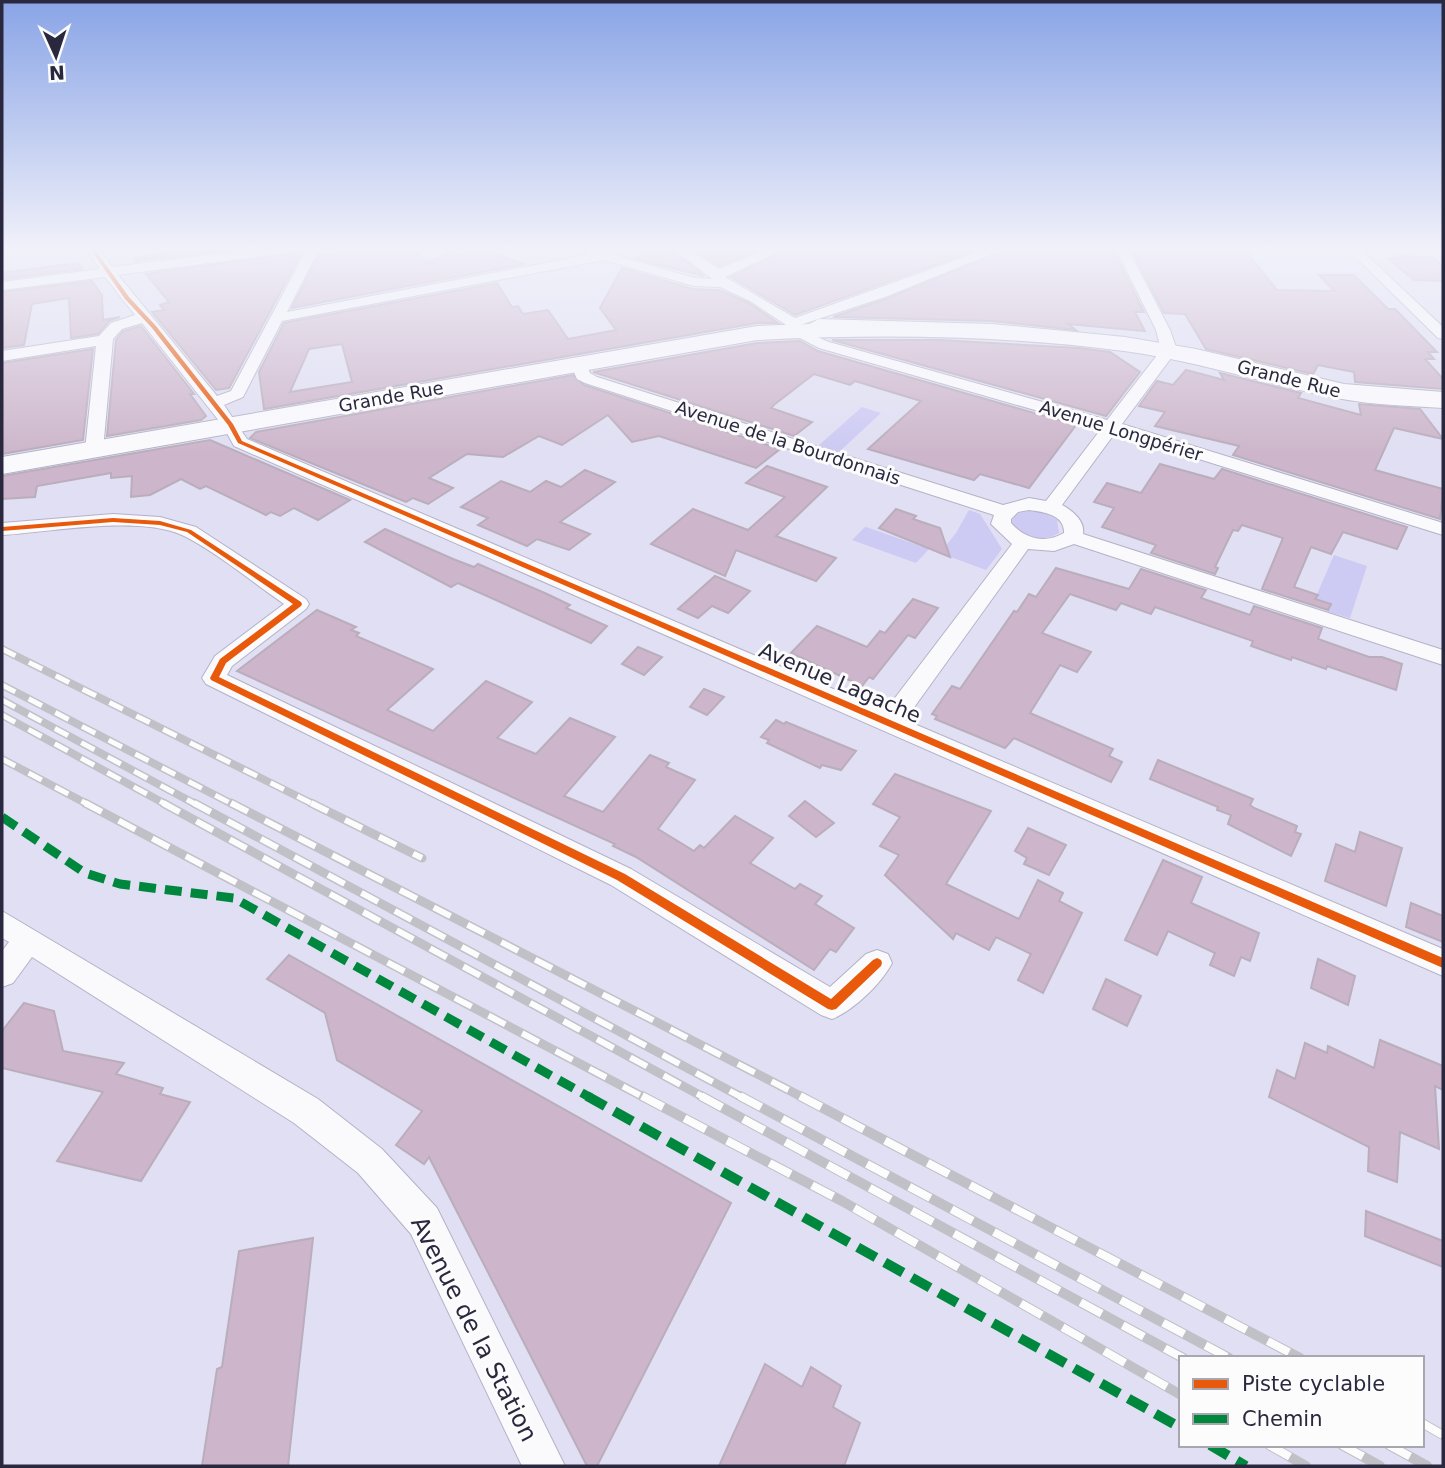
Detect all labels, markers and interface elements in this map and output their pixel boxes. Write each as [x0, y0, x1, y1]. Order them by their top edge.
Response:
north arrow [21, 21, 91, 91]
text: N [48, 62, 65, 84]
street label: Grande Rue [1235, 355, 1343, 402]
street label: Grande Rue [337, 377, 445, 416]
street label: Avenue de la Bourdonnais [673, 396, 903, 489]
street label: Avenue Longpérier [1037, 396, 1206, 466]
street label: Avenue Lagache [756, 638, 924, 728]
street label: Avenue de la Station [405, 1212, 543, 1446]
legend [1179, 1356, 1424, 1447]
text: Piste cyclable [1242, 1372, 1385, 1396]
text: Chemin [1242, 1407, 1323, 1431]

